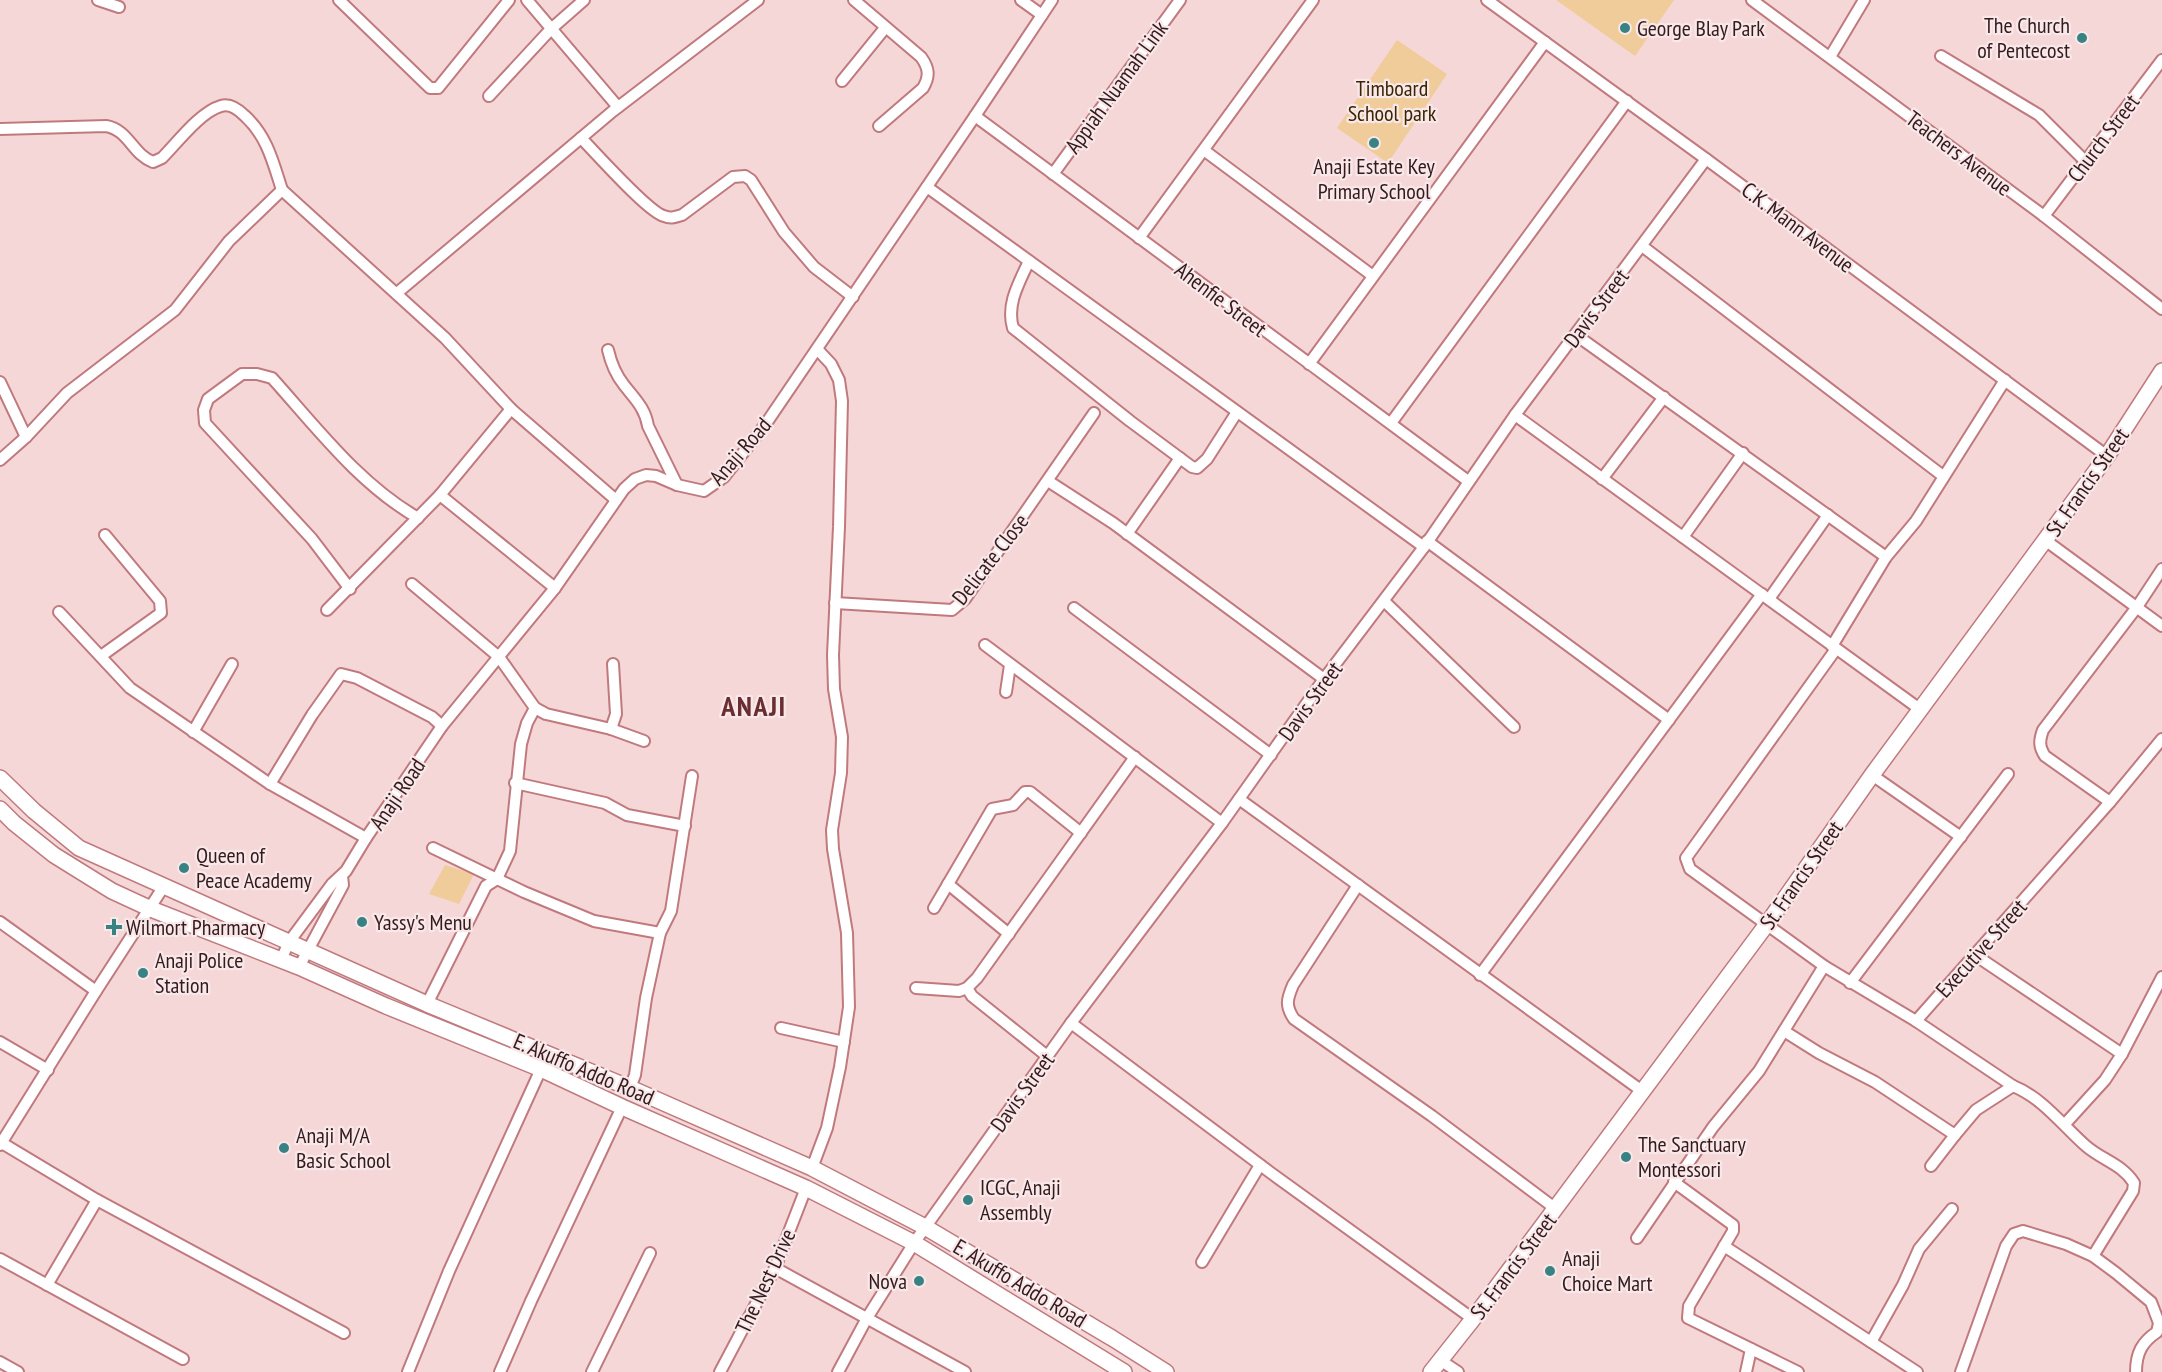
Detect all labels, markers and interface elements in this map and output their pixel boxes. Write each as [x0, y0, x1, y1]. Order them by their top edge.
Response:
place label: The Church of Pentecost [1977, 11, 2070, 64]
place label: George Blay Park [1637, 14, 1765, 42]
street label: Appiah Nuamah Link [1058, 15, 1174, 159]
marker: George Blay Park [1618, 21, 1632, 35]
marker: The Church of Pentecost [2075, 31, 2089, 45]
park label: Timboard School park [1348, 74, 1437, 127]
street label: Church Street [2061, 88, 2145, 188]
street label: Teachers Avenue [1901, 104, 2017, 202]
marker: Anaji Estate Key Primary School [1367, 136, 1381, 150]
place label: Anaji Estate Key Primary School [1313, 152, 1435, 205]
street label: C.K. Mann Avenue [1736, 176, 1860, 278]
street label: Ahenfie Street [1170, 255, 1272, 343]
street label: Davis Street [1557, 263, 1635, 353]
street label: Anaji Road [703, 411, 777, 491]
street label: St. Francis Street [2039, 422, 2135, 542]
street label: Delicate Close [946, 508, 1034, 610]
street label: Davis Street [1272, 656, 1348, 746]
district label: ANAJI [720, 687, 787, 724]
street label: Anaji Road [363, 753, 431, 835]
street label: St. Francis Street [1753, 815, 1849, 935]
place label: Queen of Peace Academy [196, 841, 313, 894]
marker: Queen of Peace Academy [177, 861, 191, 875]
street label: Executive Street [1929, 893, 2033, 1003]
place label: Yassy's Menu [374, 908, 472, 936]
place label: Wilmort Pharmacy [126, 913, 266, 941]
marker: Yassy's Menu [355, 915, 369, 929]
marker: Wilmort Pharmacy [107, 920, 121, 934]
place label: Anaji Police Station [155, 946, 243, 999]
marker: Anaji Police Station [136, 966, 150, 980]
street label: E. Akuffo Addo Road [509, 1027, 659, 1111]
street label: Davis Street [984, 1047, 1060, 1137]
place label: Anaji M/A Basic School [296, 1121, 391, 1174]
place label: The Sanctuary Montessori [1638, 1130, 1746, 1183]
marker: Anaji M/A Basic School [277, 1141, 291, 1155]
marker: The Sanctuary Montessori [1619, 1150, 1633, 1164]
place label: ICGC, Anaji Assembly [980, 1173, 1061, 1226]
marker: ICGC, Anaji Assembly [961, 1193, 975, 1207]
street label: St. Francis Street [1464, 1207, 1562, 1325]
street label: The Nest Drive [729, 1224, 801, 1338]
street label: E. Akuffo Addo Road [948, 1232, 1092, 1334]
place label: Anaji Choice Mart [1562, 1244, 1653, 1297]
marker: Anaji Choice Mart [1543, 1264, 1557, 1278]
place label: Nova [869, 1267, 907, 1295]
marker: Nova [912, 1274, 926, 1288]

